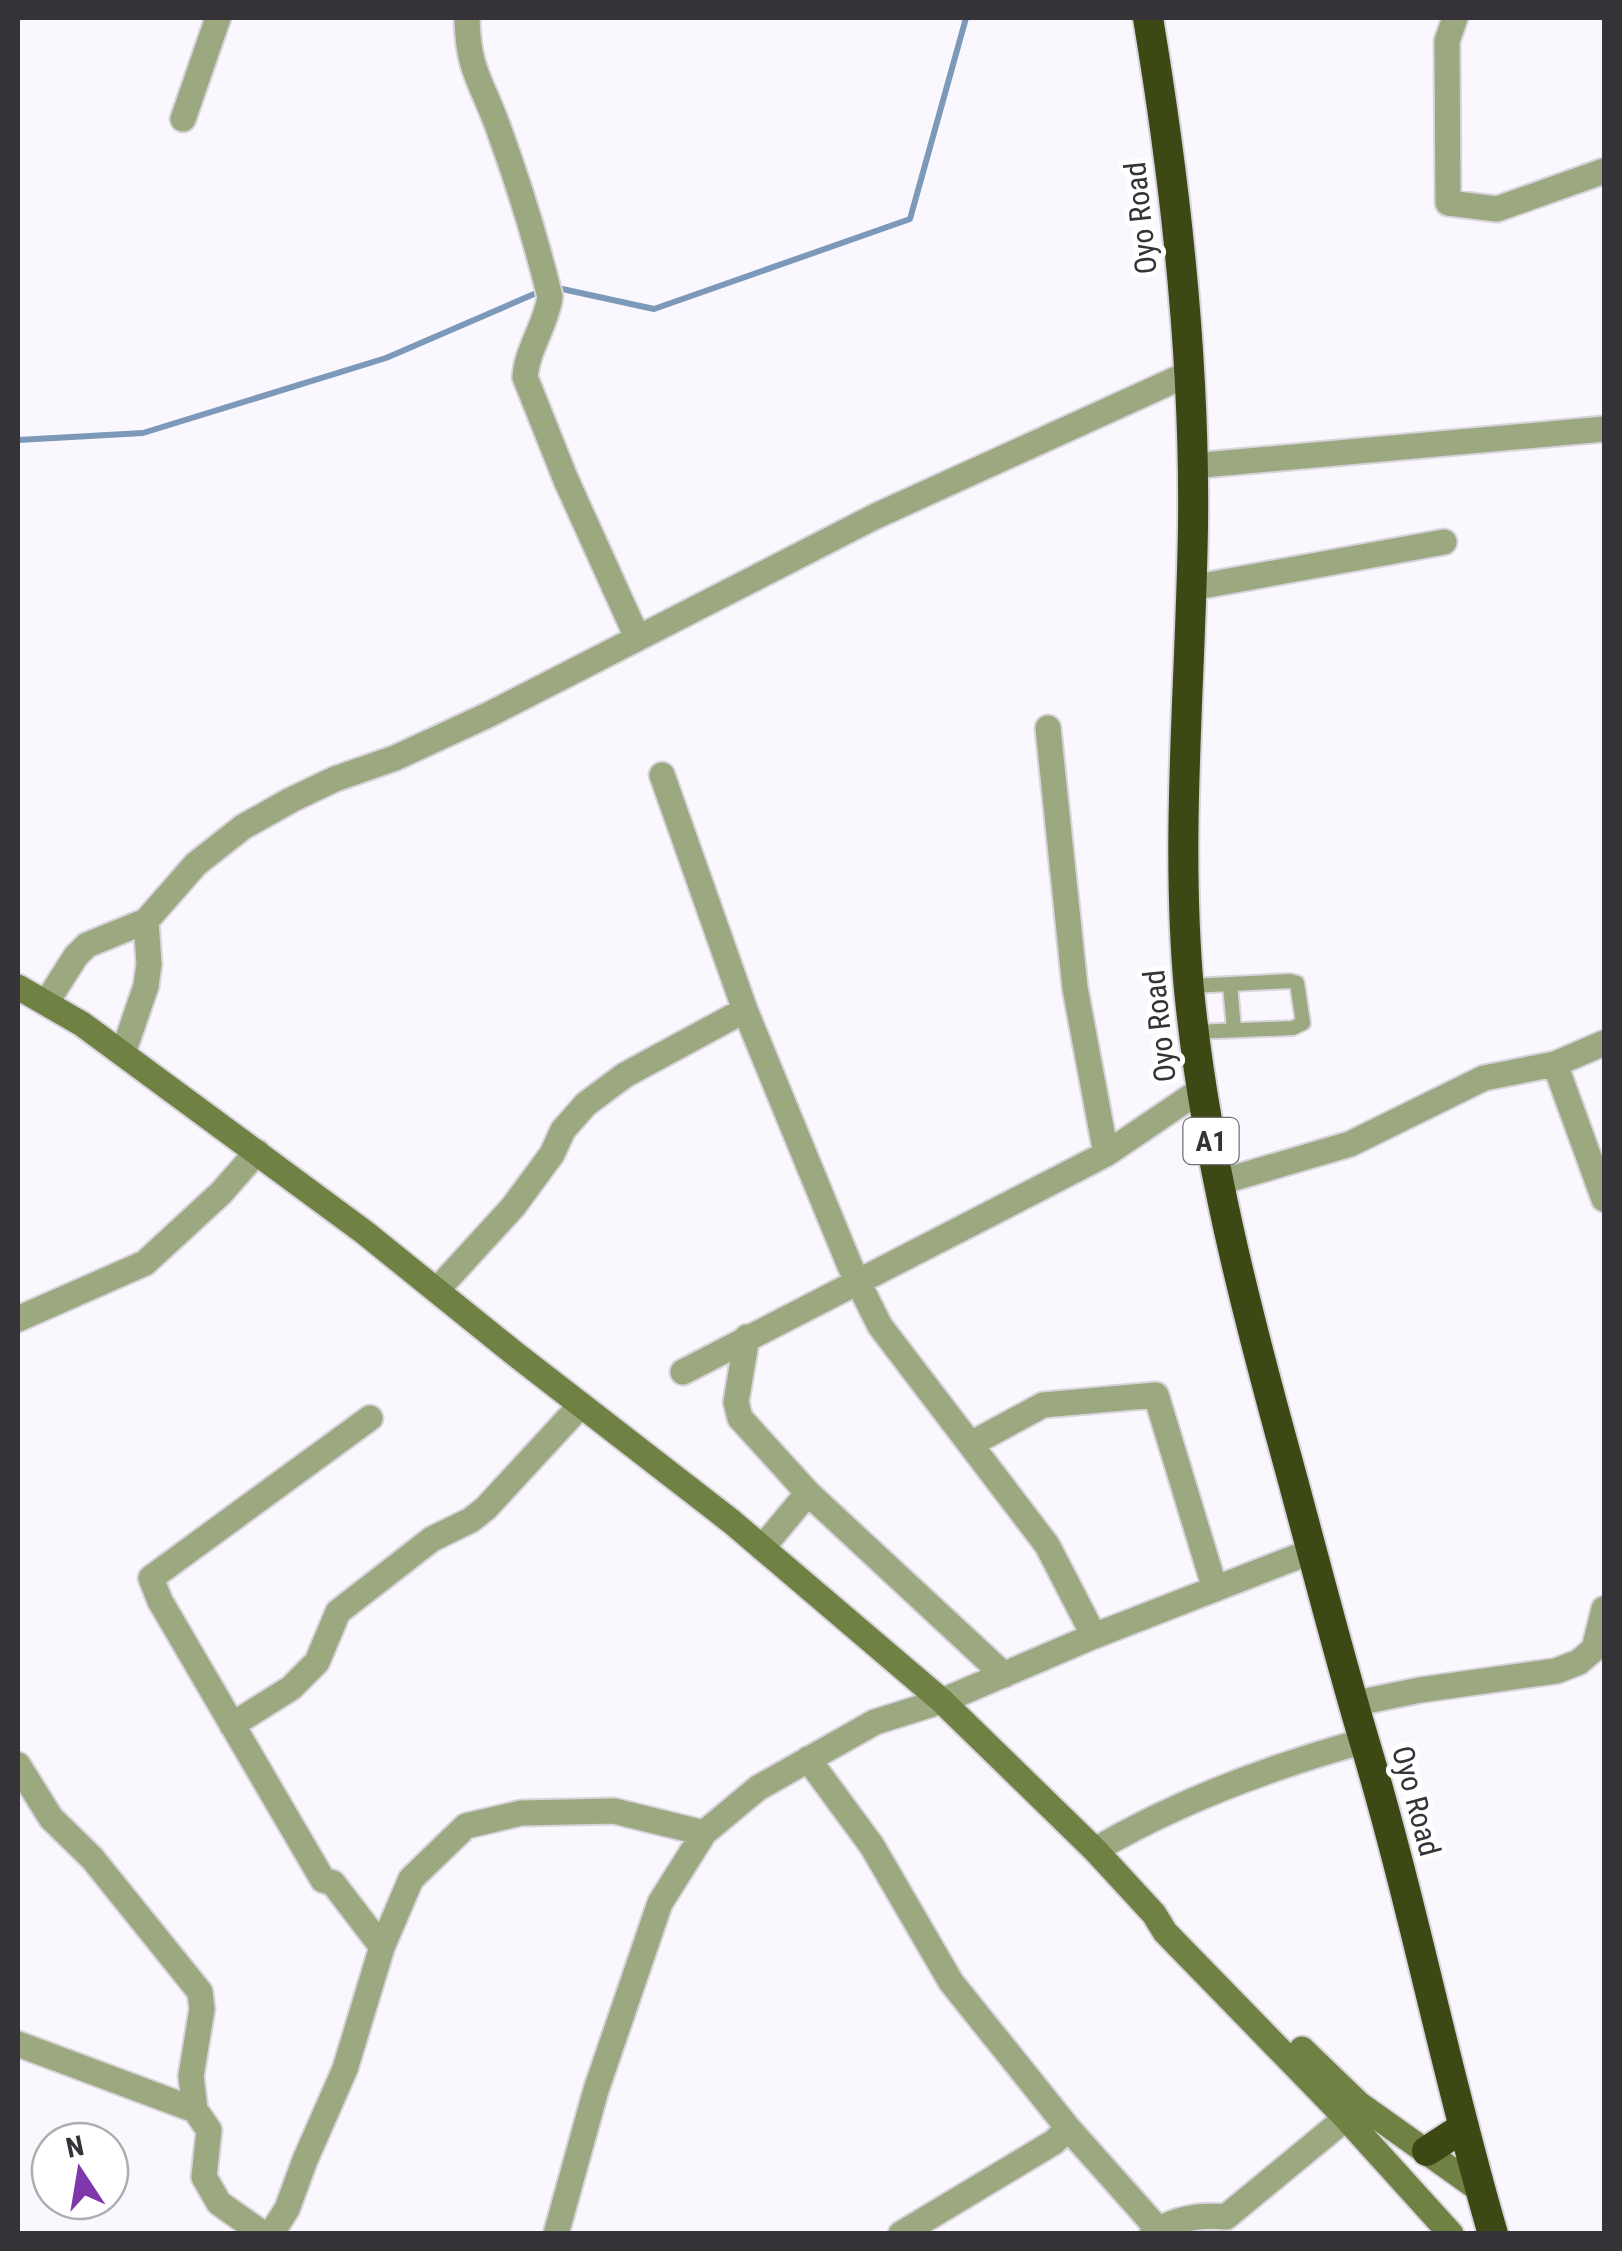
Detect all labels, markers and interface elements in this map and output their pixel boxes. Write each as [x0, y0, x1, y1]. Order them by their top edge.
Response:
street label: Oyo Road [1117, 160, 1164, 276]
street label: Oyo Road [1136, 968, 1183, 1084]
road number: A1 [1184, 1118, 1238, 1164]
street label: Oyo Road [1385, 1742, 1448, 1860]
north arrow [30, 2121, 130, 2221]
text: N [63, 2129, 87, 2165]

